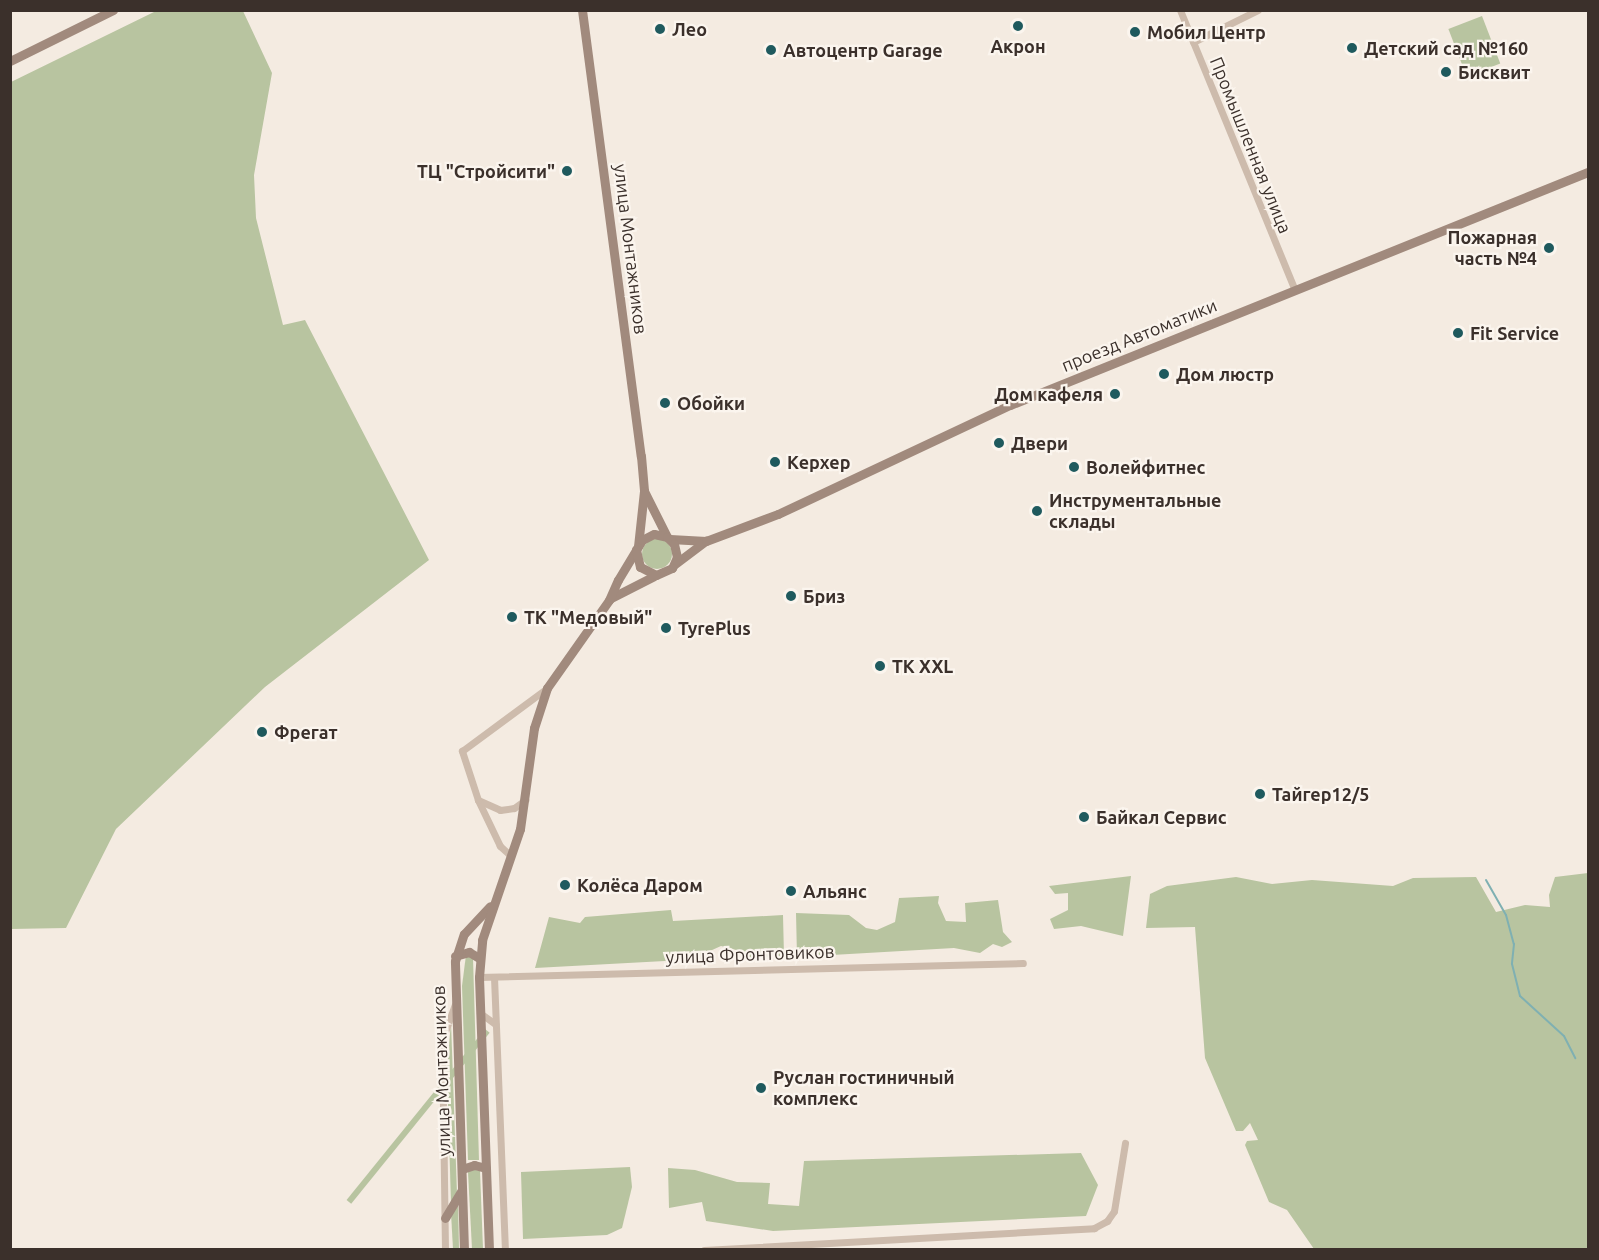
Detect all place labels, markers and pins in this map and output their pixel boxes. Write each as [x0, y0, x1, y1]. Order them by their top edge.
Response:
place label: Лео [672, 18, 707, 40]
marker: Акрон [1011, 19, 1025, 33]
place label: Мобил Центр [1147, 21, 1266, 43]
marker: Лео [653, 22, 667, 36]
marker: Мобил Центр [1128, 25, 1142, 39]
place label: Акрон [990, 35, 1046, 57]
place label: Детский сад №160 [1364, 37, 1528, 59]
place label: Автоцентр Garage [783, 39, 943, 61]
marker: Детский сад №160 [1345, 41, 1359, 55]
marker: Автоцентр Garage [764, 43, 778, 57]
place label: Бисквит [1458, 61, 1530, 83]
marker: Бисквит [1439, 65, 1453, 79]
place label: ТЦ "Стройсити" [417, 160, 555, 182]
marker: ТЦ "Стройсити" [560, 164, 574, 178]
place label: Пожарная часть №4 [1448, 227, 1537, 270]
marker: Пожарная часть №4 [1542, 241, 1556, 255]
place label: Fit Service [1470, 322, 1559, 344]
marker: Fit Service [1451, 326, 1465, 340]
place label: Дом люстр [1176, 363, 1274, 385]
marker: Дом люстр [1157, 367, 1171, 381]
place label: Дом кафеля [994, 383, 1103, 405]
marker: Дом кафеля [1108, 387, 1122, 401]
place label: Обойки [677, 392, 745, 414]
marker: Обойки [658, 396, 672, 410]
place label: Двери [1011, 432, 1068, 454]
marker: Двери [992, 436, 1006, 450]
place label: Керхер [787, 451, 850, 473]
marker: Керхер [768, 455, 782, 469]
place label: Волейфитнес [1086, 456, 1205, 478]
marker: Волейфитнес [1067, 460, 1081, 474]
place label: Инструментальные склады [1049, 490, 1221, 532]
marker: Инструментальные склады [1030, 504, 1044, 518]
place label: Бриз [803, 585, 845, 607]
marker: Бриз [784, 589, 798, 603]
place label: ТК "Медовый" [524, 606, 652, 628]
marker: ТК "Медовый" [505, 610, 519, 624]
place label: TyrePlus [678, 617, 751, 639]
marker: TyrePlus [659, 621, 673, 635]
place label: ТК XXL [892, 655, 953, 677]
marker: ТК XXL [873, 659, 887, 673]
place label: Фрегат [274, 721, 338, 743]
marker: Фрегат [255, 725, 269, 739]
place label: Тайгер12/5 [1272, 783, 1370, 805]
marker: Тайгер12/5 [1253, 787, 1267, 801]
place label: Байкал Сервис [1096, 806, 1227, 828]
marker: Байкал Сервис [1077, 810, 1091, 824]
place label: Колёса Даром [577, 874, 703, 896]
marker: Колёса Даром [558, 878, 572, 892]
place label: Альянс [803, 880, 867, 902]
marker: Альянс [784, 884, 798, 898]
place label: Руслан гостиничный комплекс [773, 1067, 954, 1110]
marker: Руслан гостиничный комплекс [754, 1081, 768, 1095]

